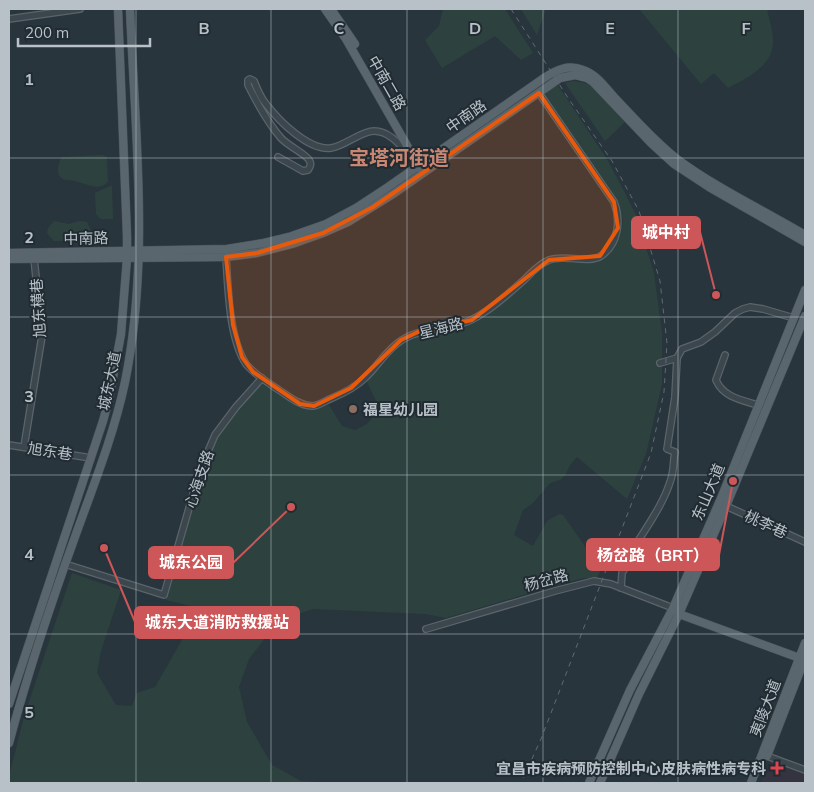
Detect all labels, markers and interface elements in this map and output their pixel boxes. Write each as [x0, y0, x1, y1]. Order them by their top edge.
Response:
scale bar [18, 15, 150, 47]
text: B [198, 18, 210, 38]
text: C [334, 18, 345, 38]
text: D [469, 18, 481, 38]
text: E [605, 18, 615, 38]
text: F [741, 18, 751, 38]
text: 200 m [25, 23, 69, 42]
street label: 中南二路 [364, 52, 410, 114]
text: 1 [24, 69, 34, 89]
street label: 中南路 [442, 95, 490, 137]
district label: 宝塔河街道 [349, 145, 449, 170]
callout: 城中村 [632, 217, 700, 248]
text: 城中村 [642, 222, 690, 242]
text: 2 [24, 227, 34, 247]
street label: 中南路 [63, 228, 109, 248]
street label: 旭东横巷 [26, 277, 50, 339]
street label: 星海路 [417, 313, 465, 343]
street label: 城东大道 [93, 350, 125, 412]
text: 3 [24, 386, 34, 406]
place label: 福星幼儿园 [363, 400, 438, 419]
marker: 福星幼儿园 [347, 403, 359, 415]
street label: 旭东巷 [26, 438, 74, 464]
street label: 心海支路 [180, 448, 218, 510]
street label: 东山大道 [688, 461, 728, 523]
street label: 桃李巷 [742, 506, 790, 542]
callout: 杨岔路（BRT） [587, 539, 719, 570]
text: 4 [24, 544, 34, 564]
text: 杨岔路（BRT） [597, 545, 709, 565]
callout: 城东公园 [149, 547, 233, 578]
text: 城东公园 [159, 552, 223, 572]
street label: 杨岔路 [522, 565, 570, 595]
callout: 城东大道消防救援站 [135, 607, 299, 638]
text: 城东大道消防救援站 [145, 612, 289, 632]
street label: 夷陵大道 [745, 677, 785, 739]
text: 5 [24, 702, 34, 722]
place label: 宜昌市疾病预防控制中心皮肤病性病专科 [496, 759, 766, 778]
marker: 宜昌市疾病预防控制中心皮肤病性病专科 [770, 761, 784, 775]

